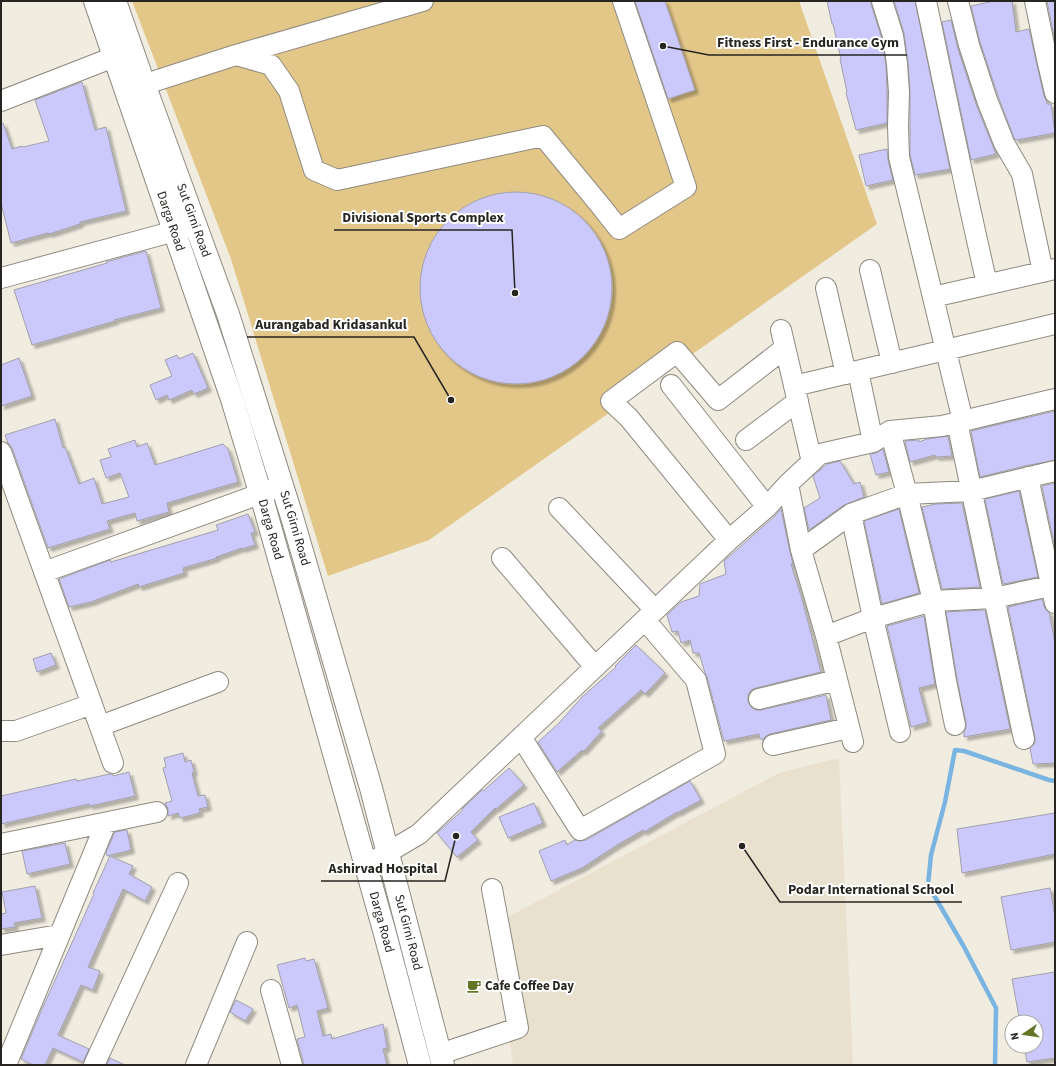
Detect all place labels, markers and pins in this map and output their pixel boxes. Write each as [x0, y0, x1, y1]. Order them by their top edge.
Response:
callout: Fitness First - Endurance Gym [709, 29, 907, 55]
callout: Divisional Sports Complex [334, 204, 512, 230]
callout: Aurangabad Kridasankul [247, 311, 414, 337]
callout: Ashirvad Hospital [321, 855, 445, 881]
callout: Podar International School [780, 876, 962, 902]
place label: Cafe Coffee Day [485, 977, 574, 995]
cafe icon: Cafe Coffee Day [466, 978, 482, 994]

